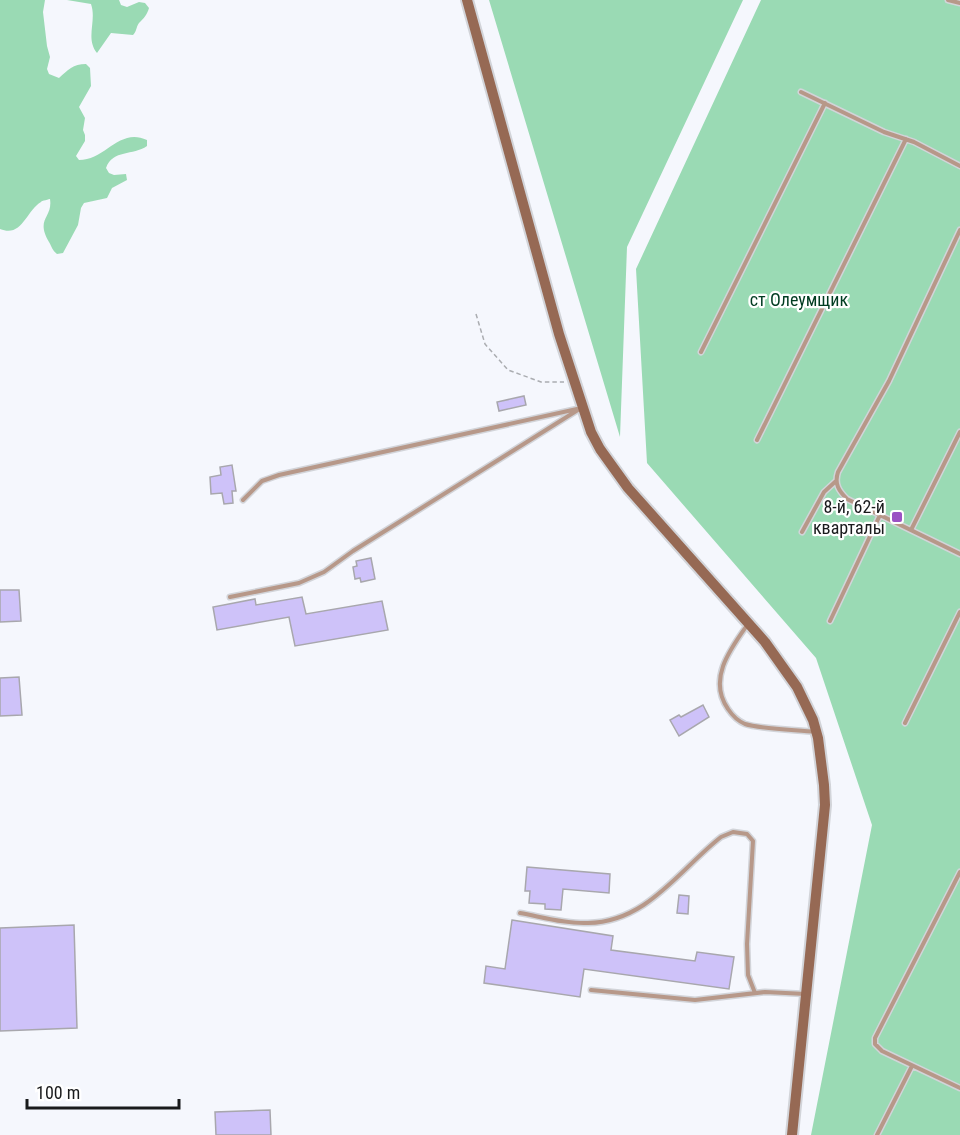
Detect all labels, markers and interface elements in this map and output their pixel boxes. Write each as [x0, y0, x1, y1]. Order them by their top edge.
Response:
park label: ст Олеумщик [750, 289, 849, 310]
place label: 8-й, 62-й кварталы [813, 496, 885, 538]
marker: 8-й, 62-й кварталы [890, 510, 904, 524]
scale bar [27, 1072, 178, 1110]
text: 100 m [36, 1082, 80, 1103]

